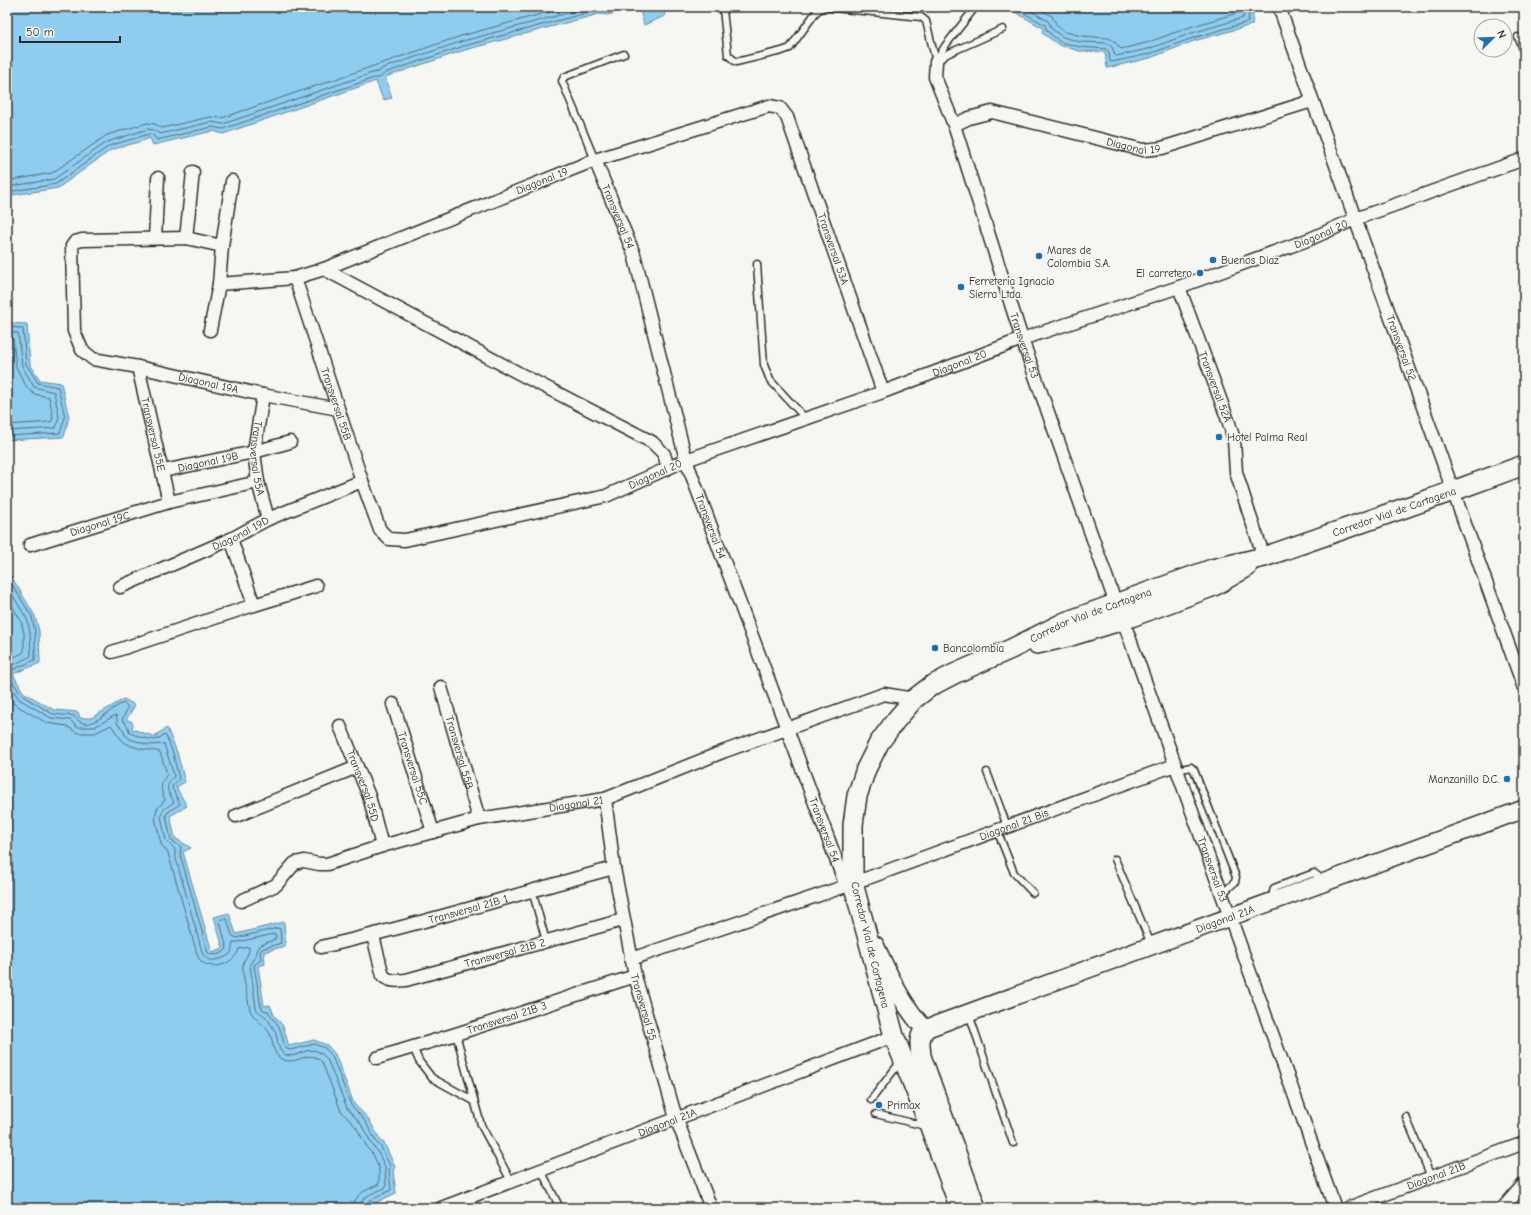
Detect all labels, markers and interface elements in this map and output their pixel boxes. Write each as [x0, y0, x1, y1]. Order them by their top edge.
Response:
scale bar [20, 18, 120, 44]
north arrow [1473, 18, 1513, 58]
text: 50 m [26, 25, 54, 39]
text: N [1494, 28, 1509, 40]
street label: Diagonal 19 [1105, 135, 1161, 157]
street label: Diagonal 19 [514, 165, 570, 197]
street label: Transversal 54 [599, 182, 637, 250]
street label: Transversal 53A [815, 212, 852, 287]
street label: Diagonal 20 [1292, 217, 1350, 251]
place label: Mares de Colombia S.A. [1047, 244, 1111, 270]
marker: Mares de Colombia S.A. [1034, 251, 1044, 261]
place label: Buenos Diaz [1221, 254, 1279, 267]
marker: Buenos Diaz [1208, 255, 1218, 265]
place label: El carretero [1136, 267, 1192, 280]
marker: El carretero [1195, 268, 1205, 278]
place label: Ferretería Ignacio Sierra Ltda. [969, 275, 1055, 301]
marker: Ferretería Ignacio Sierra Ltda. [956, 282, 966, 292]
street label: Transversal 53 [1007, 311, 1042, 380]
street label: Transversal 52 [1384, 313, 1419, 382]
street label: Diagonal 20 [930, 347, 989, 379]
street label: Transversal 52A [1197, 349, 1235, 425]
street label: Transversal 55B [318, 366, 355, 442]
street label: Diagonal 19A [177, 370, 240, 396]
street label: Transversal 55E [139, 396, 168, 473]
street label: Transversal 55A [247, 420, 268, 497]
place label: Hotel Palma Real [1227, 431, 1307, 444]
marker: Hotel Palma Real [1214, 432, 1224, 442]
street label: Diagonal 19B [177, 449, 240, 474]
street label: Diagonal 20 [627, 456, 684, 491]
street label: Corredor Vial de Cartagena [1330, 484, 1458, 539]
street label: Transversal 54 [693, 492, 729, 560]
street label: Diagonal 19C [68, 508, 131, 539]
street label: Diagonal 19D [210, 513, 271, 553]
street label: Corredor Vial de Cartagena [1027, 585, 1153, 645]
place label: Bancolombia [943, 642, 1004, 655]
marker: Bancolombia [930, 643, 940, 653]
street label: Transversal 55B [443, 714, 477, 791]
street label: Transversal 55C [396, 730, 431, 806]
street label: Transversal 55D [344, 748, 382, 823]
place label: Manzanillo D.C. [1428, 773, 1499, 786]
marker: Manzanillo D.C. [1502, 774, 1512, 784]
street label: Diagonal 21 [548, 793, 604, 814]
street label: Transversal 54 [807, 795, 843, 864]
street label: Diagonal 21 Bis [978, 805, 1051, 843]
street label: Transversal 53 [1195, 835, 1231, 904]
street label: Corredor Vial de Cartagena [848, 880, 892, 1010]
street label: Transversal 21B 1 [427, 891, 509, 926]
street label: Diagonal 21A [1194, 902, 1257, 935]
street label: Transversal 21B 2 [463, 935, 547, 970]
street label: Transversal 55 [628, 972, 660, 1042]
street label: Transversal 21B 3 [465, 999, 548, 1037]
place label: Primax [887, 1099, 921, 1112]
marker: Primax [874, 1100, 884, 1110]
street label: Diagonal 21A [636, 1105, 699, 1139]
street label: Diagonal 21B [1405, 1159, 1467, 1192]

